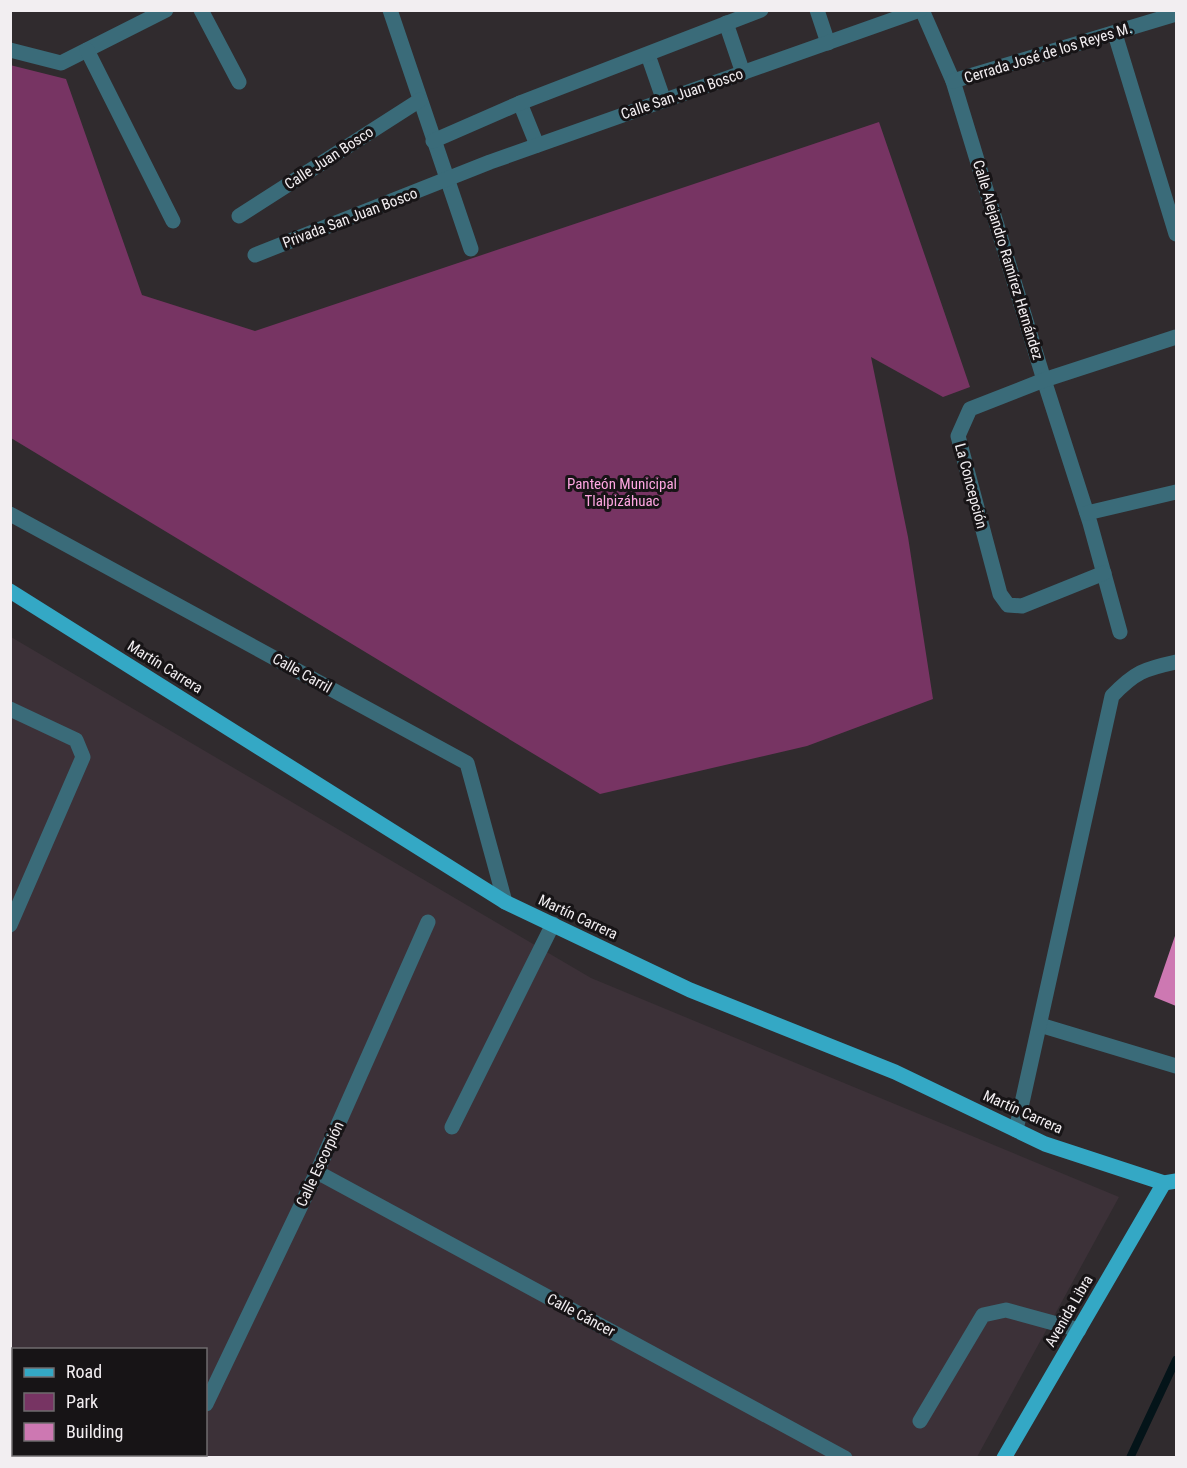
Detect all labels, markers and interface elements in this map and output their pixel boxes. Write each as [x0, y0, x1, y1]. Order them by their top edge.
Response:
street label: Cerrada José de los Reyes M. [962, 19, 1134, 87]
street label: Calle San Juan Bosco [618, 65, 746, 123]
street label: Calle Juan Bosco [281, 123, 377, 193]
street label: Calle Alejandro Ramírez Hernández [969, 158, 1047, 362]
street label: Privada San Juan Bosco [280, 184, 420, 252]
street label: La Concepción [951, 441, 991, 531]
park label: Panteón Municipal Tlalpizáhuac [567, 475, 677, 510]
street label: Martín Carrera [124, 637, 206, 697]
street label: Calle Carril [269, 649, 335, 697]
street label: Martín Carrera [536, 891, 620, 943]
street label: Martín Carrera [980, 1086, 1066, 1138]
street label: Calle Escorpión [292, 1118, 348, 1210]
street label: Avenida Libra [1041, 1272, 1097, 1350]
street label: Calle Cáncer [544, 1290, 619, 1341]
legend [12, 1348, 207, 1456]
text: Road [66, 1361, 102, 1382]
text: Park [66, 1391, 98, 1412]
text: Building [66, 1421, 123, 1442]

